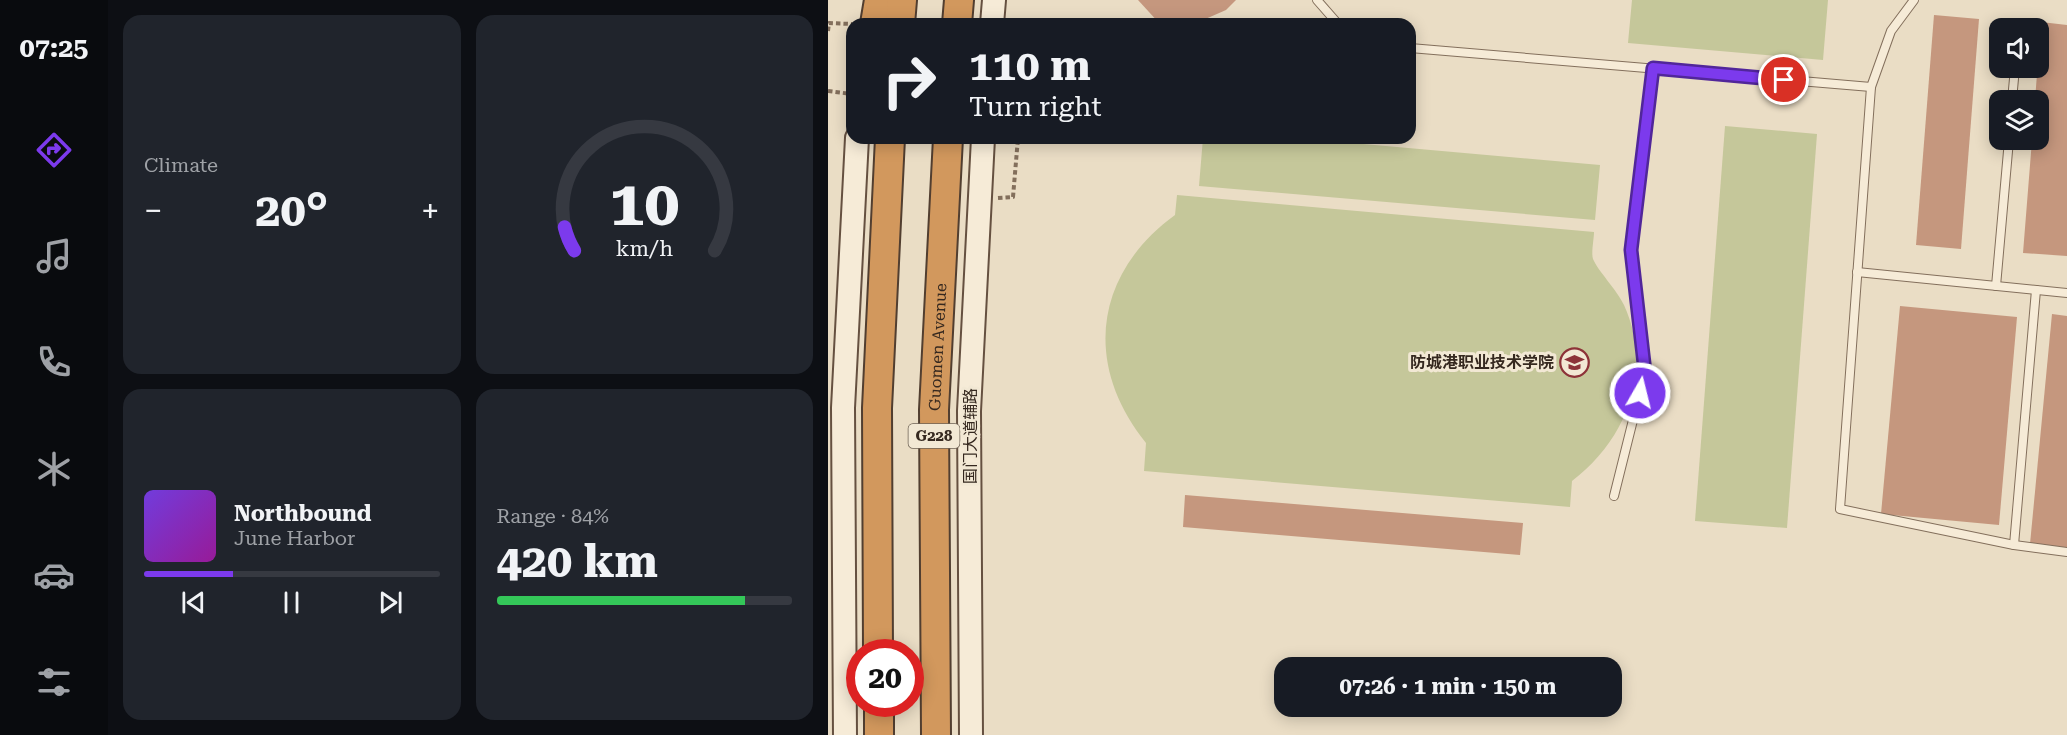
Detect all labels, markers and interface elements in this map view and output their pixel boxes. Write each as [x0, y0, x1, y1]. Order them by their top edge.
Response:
map controls [1989, 18, 2049, 150]
button: sound [1989, 18, 2049, 78]
text: 07:25 [20, 32, 88, 64]
text: 110 m [969, 41, 1091, 90]
icon: right [870, 42, 948, 120]
pin [1758, 54, 1809, 105]
icon: arrive [1767, 63, 1800, 96]
button: layers [1989, 90, 2049, 150]
text: Turn right [969, 91, 1102, 123]
icon: directions [33, 129, 75, 171]
text: Climate [144, 153, 218, 177]
text: 10 [609, 167, 679, 240]
text: 20° [255, 184, 328, 237]
text: − [144, 191, 162, 230]
text: + [421, 191, 440, 230]
icon: music [33, 235, 75, 277]
text: km/h [616, 237, 673, 262]
street label: Guomen Avenue [924, 283, 950, 411]
icon: phone [33, 341, 75, 383]
school or university icon: 防城港职业技术学院 [1559, 346, 1591, 378]
place label: 防城港职业技术学院 [1410, 353, 1554, 372]
position arrow [1608, 361, 1672, 425]
street label: 国门大道辅路 [961, 388, 980, 484]
road number: G228 [908, 424, 960, 448]
icon: climate [33, 448, 75, 490]
text: Northbound [234, 501, 372, 526]
text: Range · 84% [497, 504, 609, 528]
text: June Harbor [234, 526, 355, 550]
text: 420 km [497, 535, 658, 588]
icon: car [33, 554, 75, 596]
icon: previous [177, 586, 210, 619]
icon: pause [275, 586, 308, 619]
icon: next [374, 586, 407, 619]
speed limit sign: 20 [846, 639, 924, 717]
icon: filters [33, 661, 75, 703]
text: 07:26 · 1 min · 150 m [1339, 674, 1557, 699]

